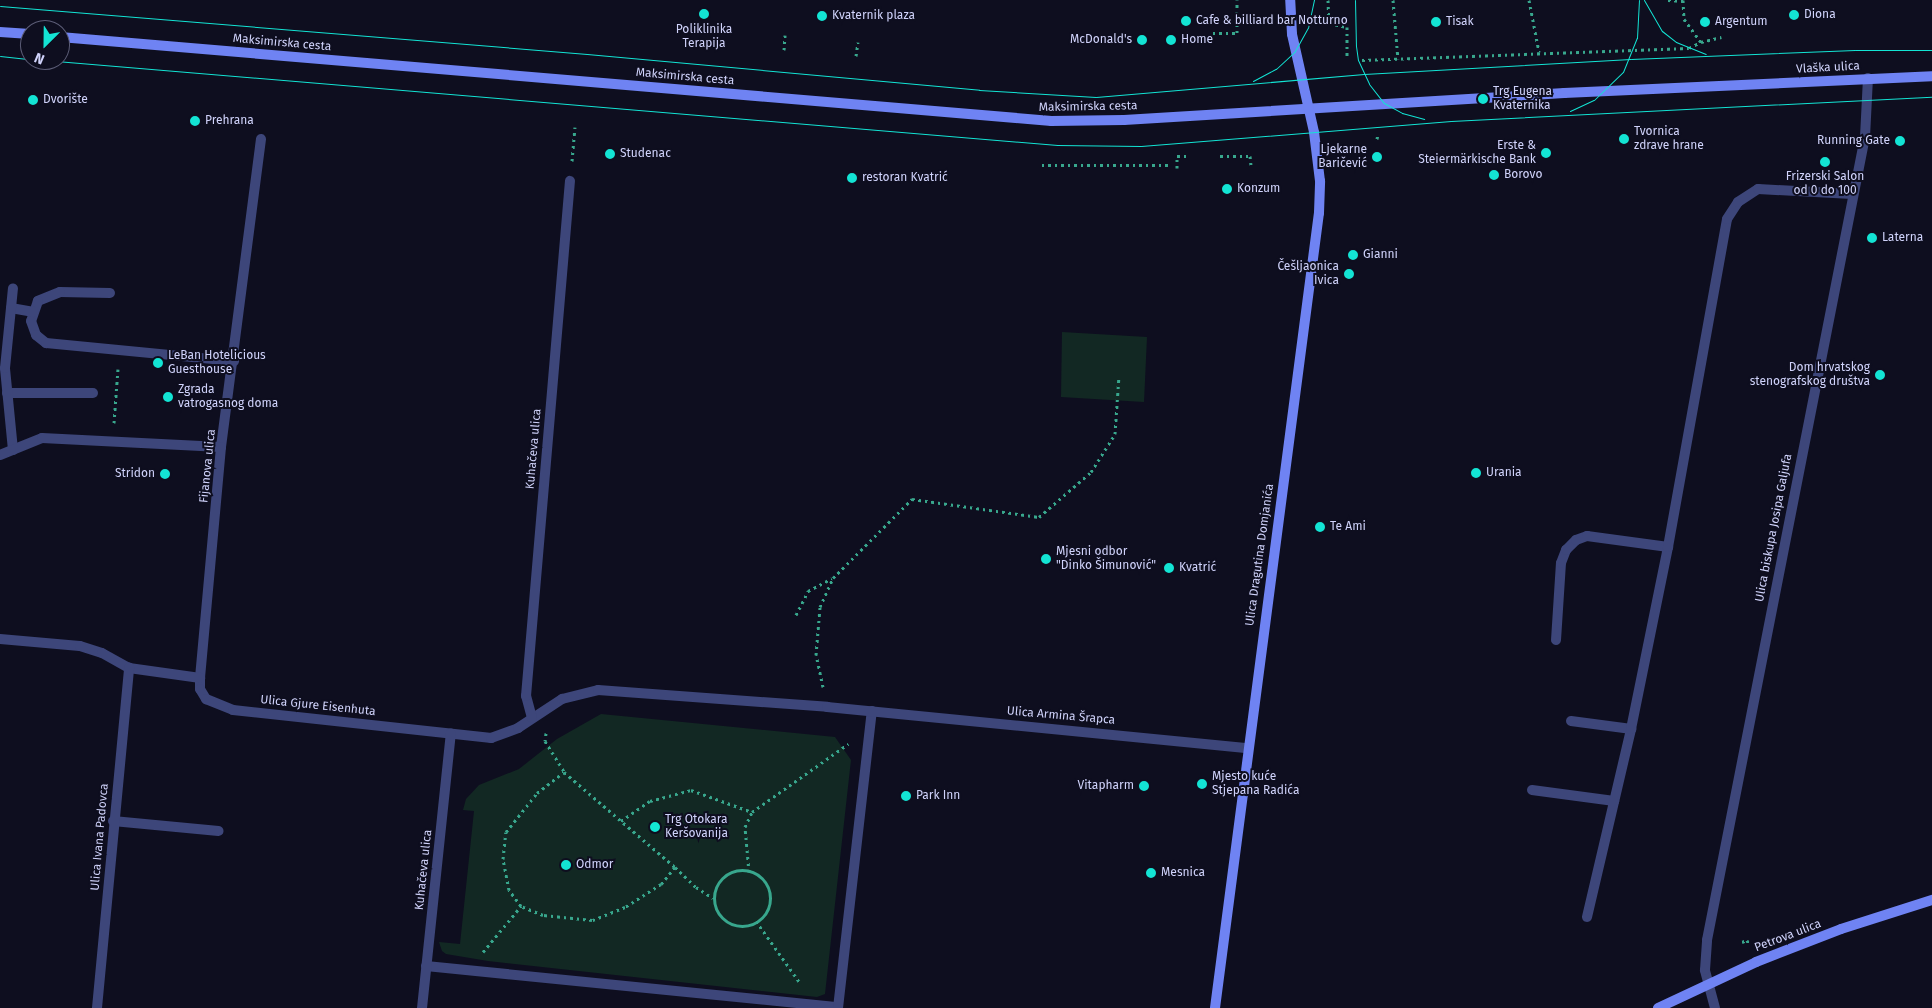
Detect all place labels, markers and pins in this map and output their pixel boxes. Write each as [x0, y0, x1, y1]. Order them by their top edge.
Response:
marker: Poliklinika Terapija [697, 7, 711, 21]
place label: Diona [1804, 8, 1836, 22]
place label: Kvaternik plaza [832, 9, 915, 23]
marker: Diona [1788, 9, 1800, 21]
marker: Kvaternik plaza [816, 10, 828, 22]
place label: Cafe & billiard bar Notturno [1196, 14, 1348, 28]
marker: Cafe & billiard bar Notturno [1180, 15, 1192, 27]
place label: Tisak [1446, 15, 1474, 29]
place label: Argentum [1715, 15, 1768, 29]
marker: Tisak [1430, 16, 1442, 28]
marker: Argentum [1699, 16, 1711, 28]
place label: Poliklinika Terapija [676, 23, 732, 51]
place label: McDonald's [1070, 33, 1132, 47]
place label: Home [1181, 33, 1213, 47]
marker: McDonald's [1136, 34, 1148, 46]
marker: Home [1165, 34, 1177, 46]
place label: Trg Eugena Kvaternika [1493, 85, 1552, 113]
place label: Dvorište [43, 93, 88, 107]
marker: Trg Eugena Kvaternika [1477, 93, 1489, 105]
marker: Dvorište [27, 94, 39, 106]
place label: Prehrana [205, 114, 254, 128]
marker: Prehrana [189, 115, 201, 127]
place label: Tvornica zdrave hrane [1634, 125, 1704, 153]
marker: Tvornica zdrave hrane [1618, 133, 1630, 145]
place label: Running Gate [1817, 134, 1890, 148]
marker: Running Gate [1894, 135, 1906, 147]
place label: Erste & Steiermärkische Bank [1418, 139, 1536, 167]
place label: Ljekarne Baričević [1318, 143, 1367, 171]
place label: Studenac [620, 147, 671, 161]
marker: Erste & Steiermärkische Bank [1540, 147, 1552, 159]
marker: Studenac [604, 148, 616, 160]
marker: Ljekarne Baričević [1371, 151, 1383, 163]
marker: Frizerski Salon od 0 do 100 [1819, 156, 1831, 168]
place label: Borovo [1504, 168, 1542, 182]
marker: Borovo [1488, 169, 1500, 181]
place label: Frizerski Salon od 0 do 100 [1786, 170, 1864, 198]
place label: restoran Kvatrić [862, 171, 948, 185]
marker: restoran Kvatrić [846, 172, 858, 184]
place label: Konzum [1237, 182, 1280, 196]
marker: Konzum [1221, 183, 1233, 195]
place label: Laterna [1882, 231, 1923, 245]
marker: Laterna [1866, 232, 1878, 244]
place label: Gianni [1363, 248, 1398, 262]
marker: Gianni [1347, 249, 1359, 261]
place label: Češljaonica Ivica [1277, 260, 1339, 288]
marker: Češljaonica Ivica [1343, 268, 1355, 280]
place label: LeBan Hotelicious Guesthouse [168, 349, 266, 377]
marker: LeBan Hotelicious Guesthouse [152, 357, 164, 369]
place label: Dom hrvatskog stenografskog društva [1750, 361, 1870, 389]
marker: Dom hrvatskog stenografskog društva [1874, 369, 1886, 381]
place label: Zgrada vatrogasnog doma [178, 383, 278, 411]
marker: Zgrada vatrogasnog doma [162, 391, 174, 403]
place label: Urania [1486, 466, 1522, 480]
place label: Stridon [115, 467, 155, 481]
marker: Urania [1470, 467, 1482, 479]
marker: Stridon [159, 468, 171, 480]
place label: Te Ami [1330, 520, 1366, 534]
marker: Te Ami [1314, 521, 1326, 533]
place label: Mjesni odbor "Dinko Šimunović" [1056, 545, 1156, 573]
marker: Mjesni odbor "Dinko Šimunović" [1040, 553, 1052, 565]
place label: Kvatrić [1179, 561, 1216, 575]
marker: Kvatrić [1163, 562, 1175, 574]
place label: Mjesto kuće Stjepana Radića [1212, 770, 1299, 798]
marker: Mjesto kuće Stjepana Radića [1196, 778, 1208, 790]
place label: Vitapharm [1078, 779, 1134, 793]
marker: Vitapharm [1138, 780, 1150, 792]
place label: Park Inn [916, 789, 960, 803]
marker: Park Inn [900, 790, 912, 802]
place label: Trg Otokara Keršovanija [665, 813, 728, 841]
marker: Trg Otokara Keršovanija [649, 821, 661, 833]
place label: Odmor [576, 858, 613, 872]
marker: Odmor [560, 859, 572, 871]
place label: Mesnica [1161, 866, 1205, 880]
marker: Mesnica [1145, 867, 1157, 879]

